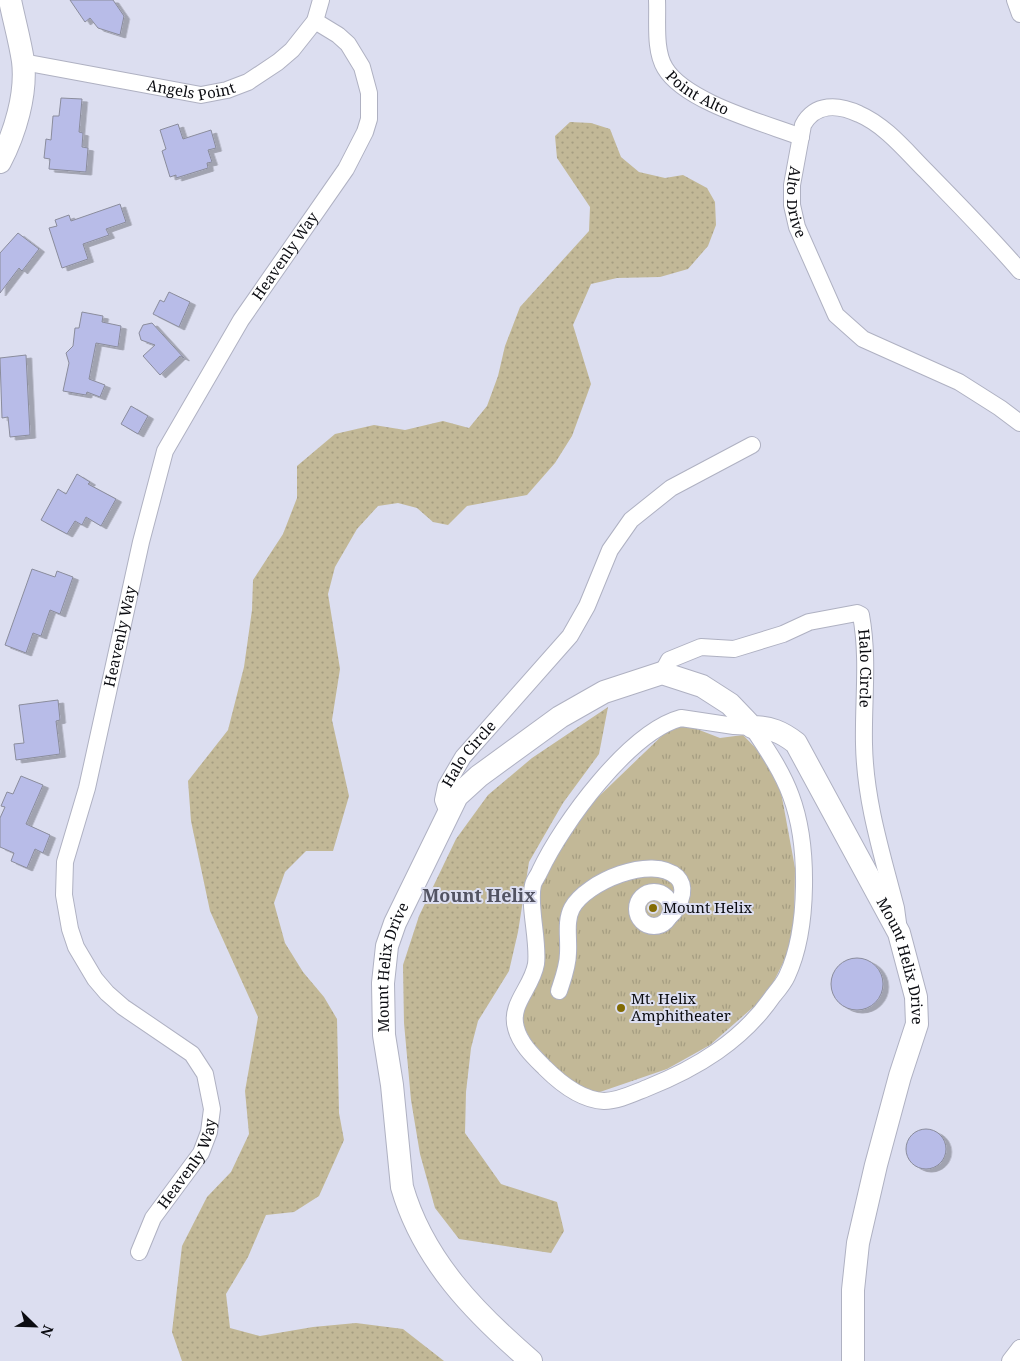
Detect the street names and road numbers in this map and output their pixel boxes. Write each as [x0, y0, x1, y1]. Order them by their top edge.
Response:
street label: Point Alto [662, 66, 732, 119]
street label: Angels Point [146, 74, 238, 104]
street label: Alto Drive [783, 165, 812, 241]
street label: Heavenly Way [247, 207, 322, 304]
street label: Heavenly Way [98, 583, 140, 689]
street label: Halo Circle [854, 628, 876, 708]
street label: Halo Circle [437, 716, 500, 790]
street label: Mount Helix Drive [873, 894, 928, 1025]
street label: Mount Helix Drive [372, 899, 413, 1032]
street label: Heavenly Way [152, 1117, 220, 1212]

